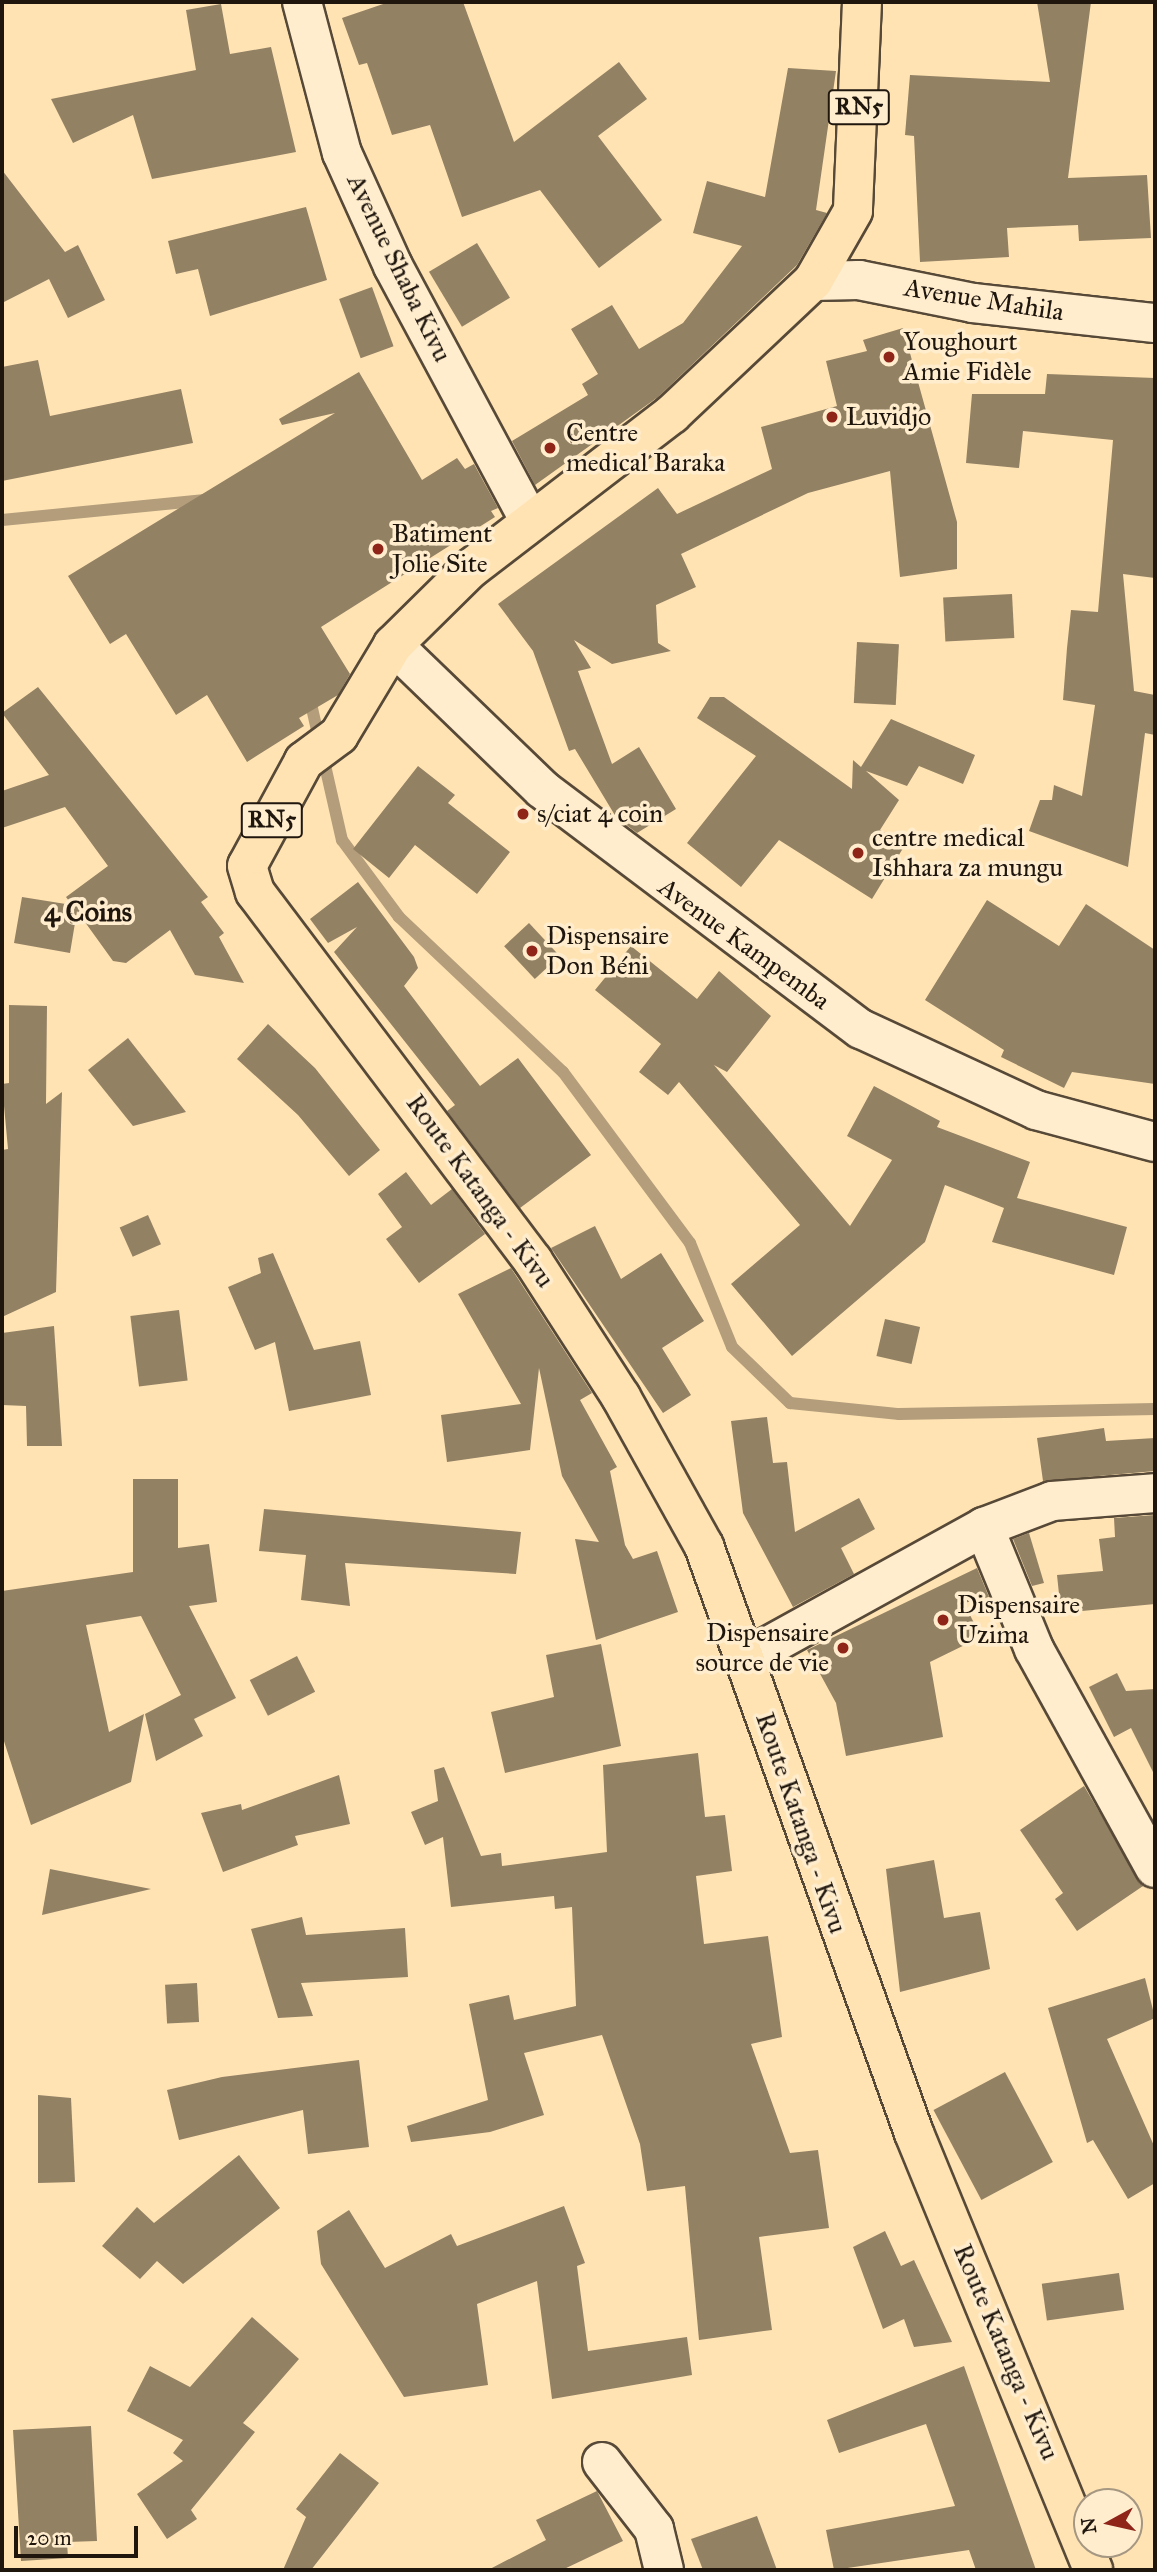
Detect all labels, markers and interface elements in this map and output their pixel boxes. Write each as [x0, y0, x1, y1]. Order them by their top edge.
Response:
road number: RN5 [828, 86, 890, 128]
street label: Avenue Shaba Kivu [340, 169, 458, 367]
street label: Avenue Mahila [902, 272, 1066, 328]
place label: Youghourt Amie Fidèle [903, 326, 1032, 388]
marker: Youghourt Amie Fidèle [881, 349, 897, 365]
place label: Luvidjo [846, 401, 931, 433]
marker: Luvidjo [824, 409, 840, 425]
place label: Centre medical Baraka [566, 417, 725, 478]
marker: Centre medical Baraka [540, 438, 560, 458]
place label: Batiment Jolie Site [392, 518, 492, 580]
marker: Batiment Jolie Site [370, 541, 386, 557]
place label: s/ciat 4 coin [537, 798, 663, 830]
road number: RN5 [240, 800, 304, 840]
marker: s/ciat 4 coin [515, 806, 531, 822]
place label: centre medical Ishhara za mungu [872, 822, 1063, 884]
marker: centre medical Ishhara za mungu [850, 845, 866, 861]
street label: Avenue Kampemba [652, 871, 836, 1017]
district label: 4 Coins [44, 895, 132, 929]
place label: Dispensaire Don Béni [546, 920, 669, 982]
marker: Dispensaire Don Béni [524, 943, 540, 959]
street label: Route Katanga - Kivu [399, 1088, 561, 1294]
place label: Dispensaire Uzima [957, 1589, 1080, 1650]
marker: Dispensaire Uzima [935, 1612, 951, 1628]
place label: Dispensaire source de vie [695, 1617, 829, 1678]
marker: Dispensaire source de vie [835, 1640, 851, 1656]
street label: Route Katanga - Kivu [749, 1709, 853, 1937]
street label: Route Katanga - Kivu [946, 2239, 1066, 2465]
north arrow [1073, 2488, 1143, 2558]
scale bar [18, 2512, 142, 2556]
text: N [1076, 2516, 1101, 2535]
text: 20 m [27, 2525, 72, 2551]

